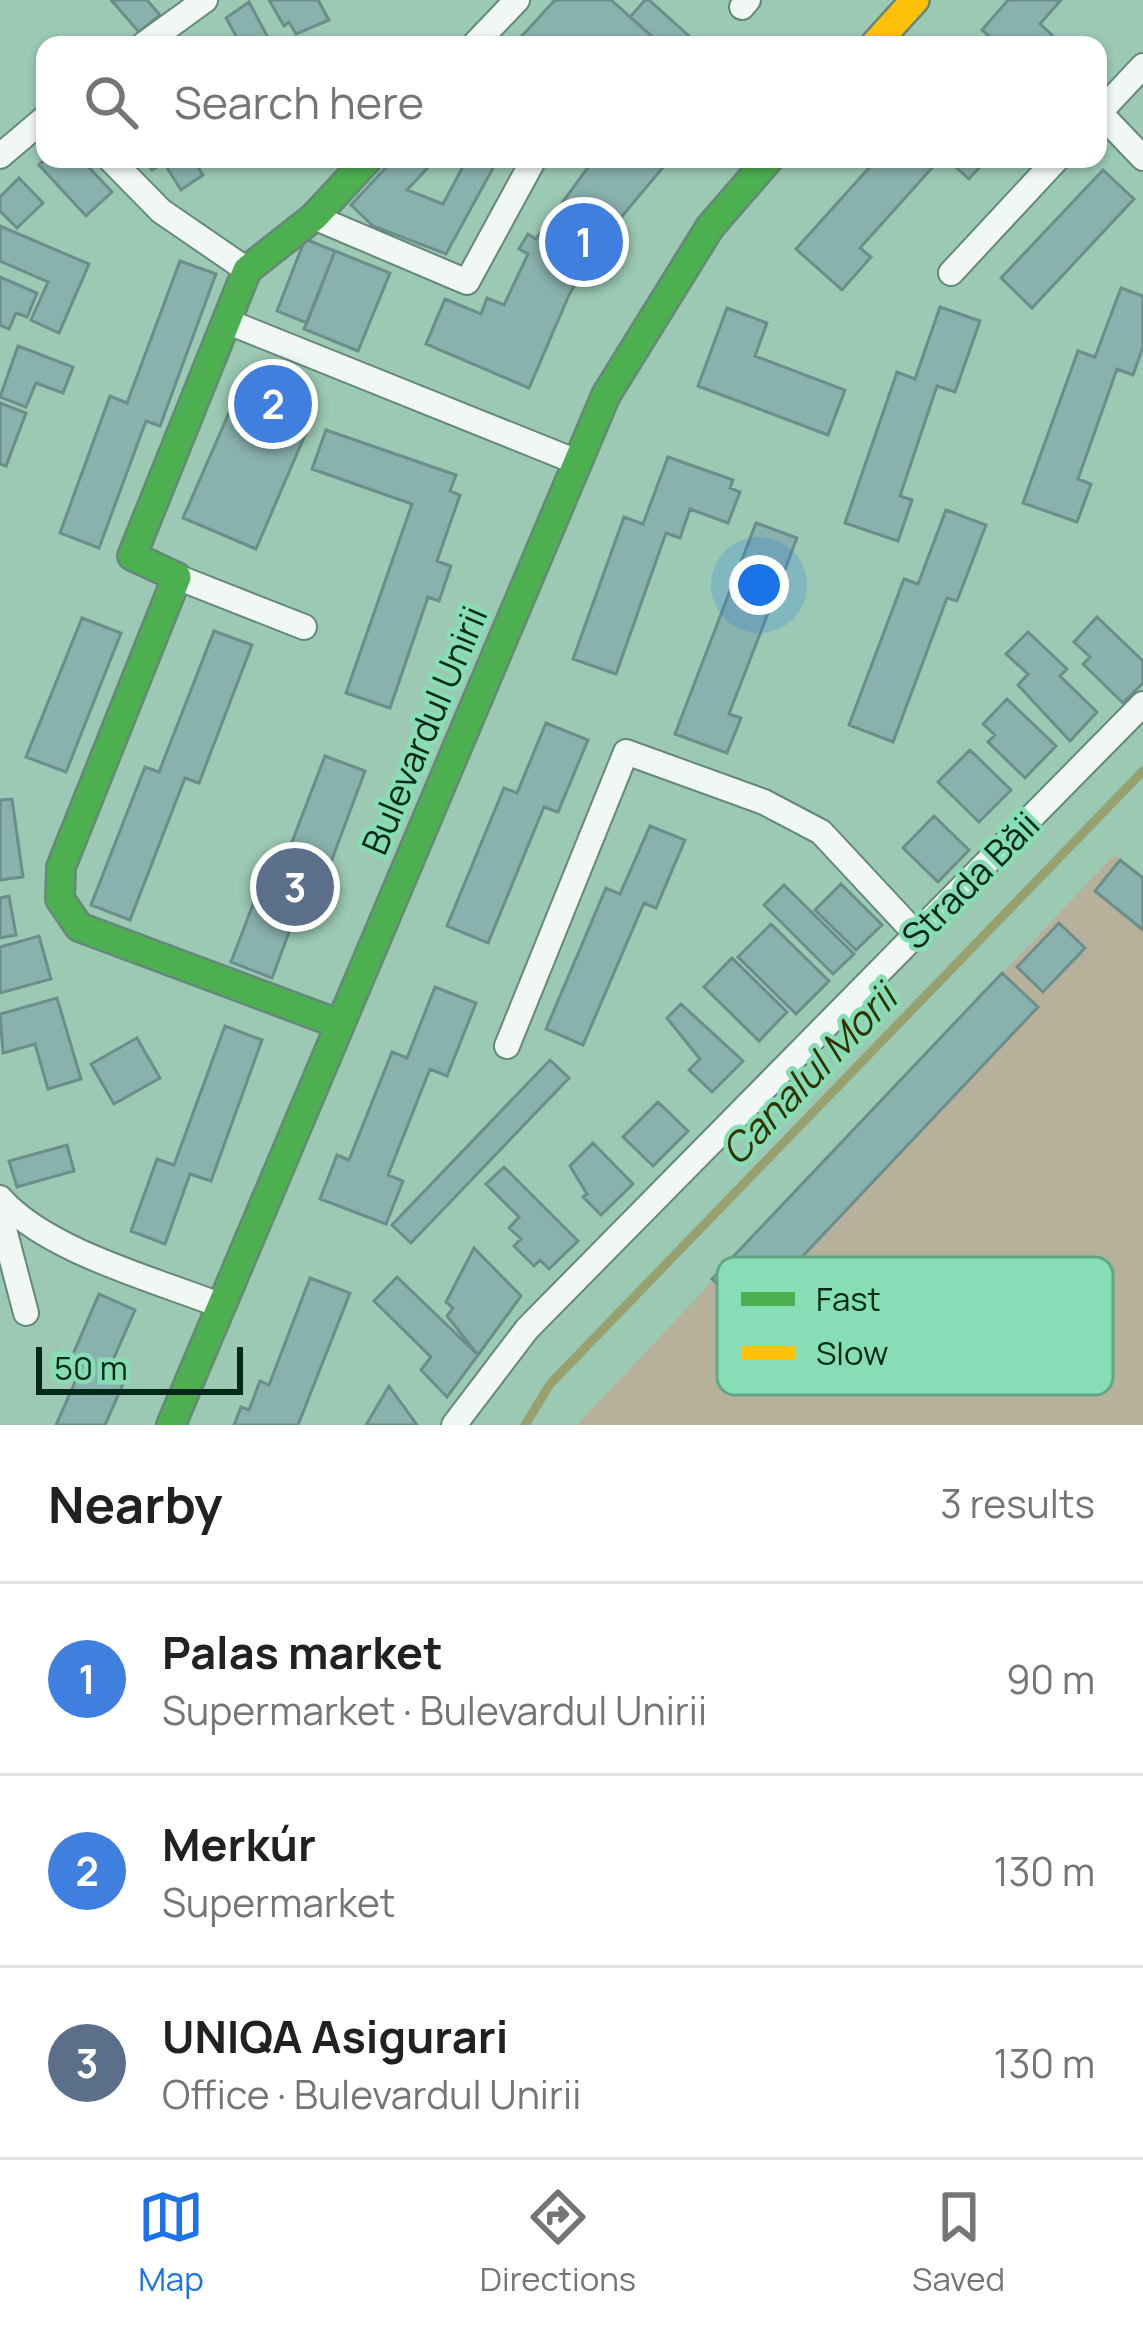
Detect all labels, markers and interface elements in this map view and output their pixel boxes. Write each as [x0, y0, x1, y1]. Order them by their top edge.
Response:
search box [36, 36, 1107, 168]
icon: search [78, 69, 144, 135]
text: Search here [174, 71, 424, 133]
pin: 1 [545, 197, 623, 287]
pin: 2 [234, 359, 312, 449]
your location [729, 555, 789, 615]
street label: Bulevardul Unirii [350, 598, 498, 862]
street label: Strada Băii [890, 800, 1050, 960]
pin: 3 [256, 842, 334, 932]
water label: Canalul Morii [708, 968, 911, 1176]
legend [717, 1257, 1113, 1395]
text: Fast [816, 1276, 881, 1321]
text: Slow [816, 1330, 888, 1375]
scale bar [36, 1341, 243, 1394]
text: 50 m [54, 1345, 128, 1390]
text: Nearby [48, 1469, 223, 1538]
text: 3 results [940, 1476, 1095, 1530]
text: Palas market [162, 1621, 443, 1683]
text: 1 [78, 1652, 96, 1706]
text: 90 m [1006, 1652, 1095, 1706]
text: Supermarket · Bulevardul Unirii [162, 1683, 707, 1737]
text: Merkúr [162, 1813, 316, 1875]
text: 2 [75, 1844, 99, 1898]
text: 130 m [994, 1844, 1095, 1898]
text: Supermarket [162, 1875, 395, 1929]
text: UNIQA Asigurari [162, 2005, 508, 2067]
text: 3 [76, 2036, 98, 2090]
text: 130 m [994, 2036, 1095, 2090]
text: Office · Bulevardul Unirii [162, 2067, 581, 2121]
tab: Map [138, 2184, 204, 2301]
tab: Directions [480, 2184, 636, 2301]
tab: Saved [912, 2184, 1005, 2301]

